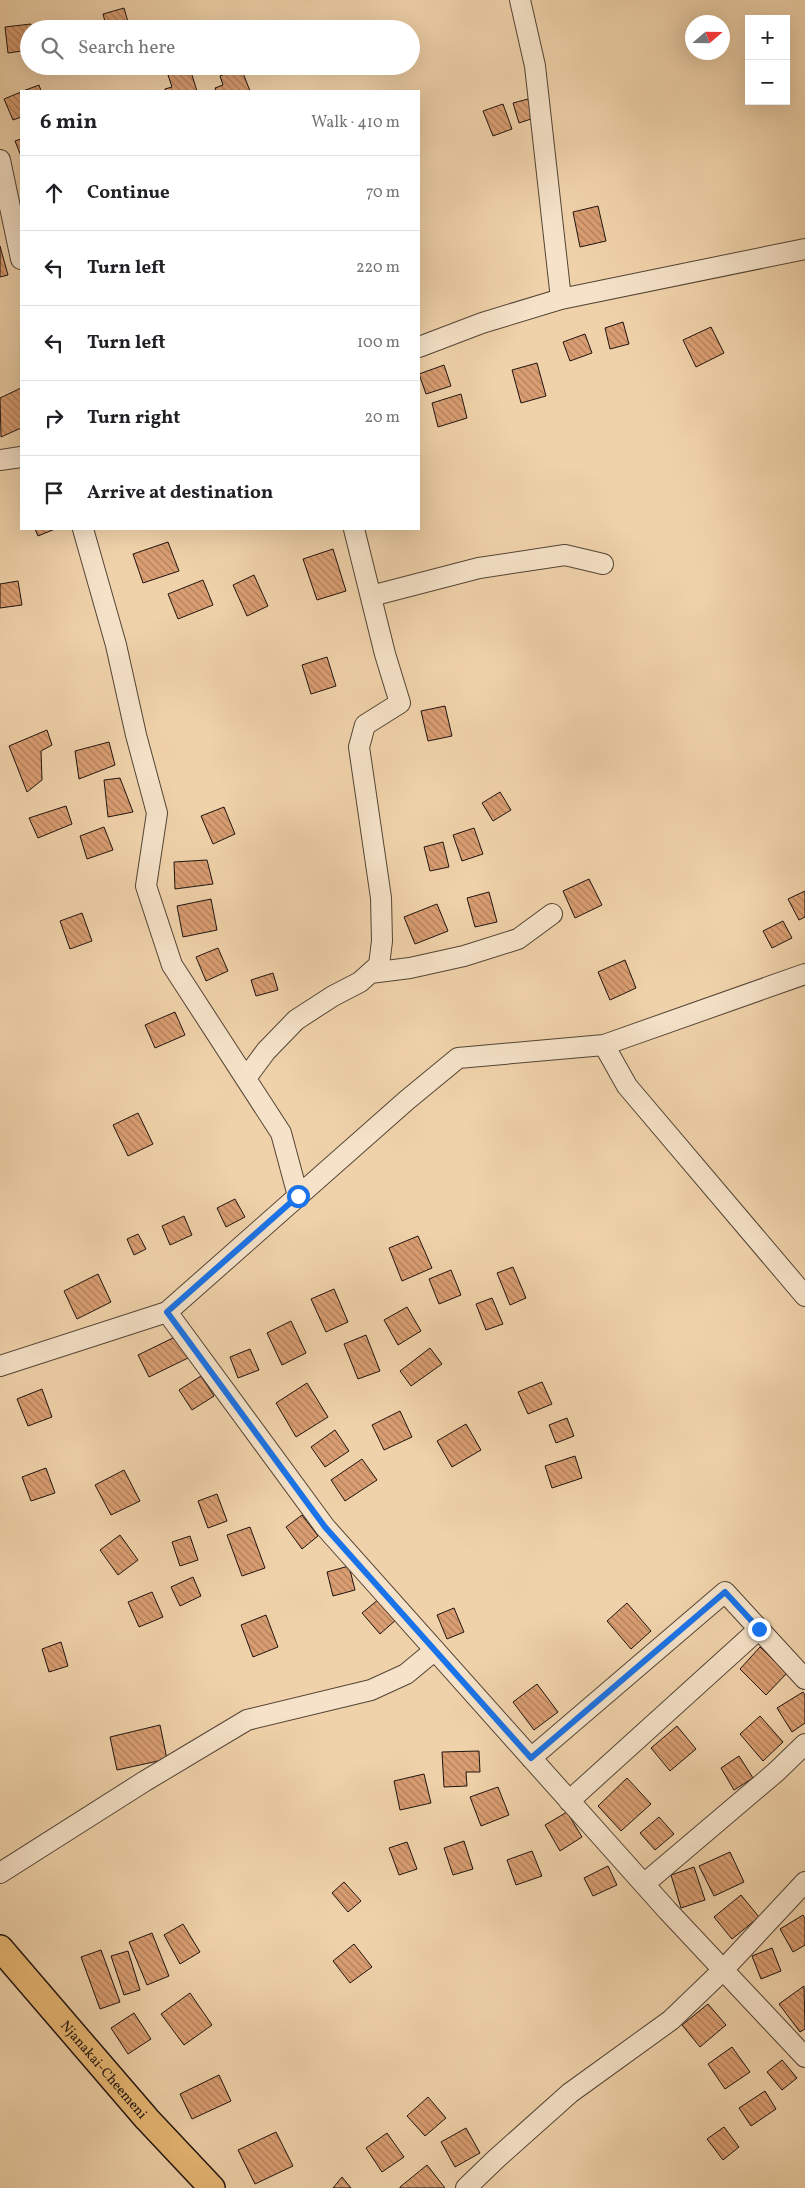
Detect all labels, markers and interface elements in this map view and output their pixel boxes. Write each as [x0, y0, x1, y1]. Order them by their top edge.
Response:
north arrow [685, 15, 730, 60]
map controls [745, 15, 790, 105]
button: + [745, 15, 790, 60]
search box [20, 20, 420, 75]
icon: search [38, 34, 66, 62]
text: Search here [78, 35, 175, 61]
button: − [745, 60, 790, 105]
text: 6 min [40, 108, 97, 137]
text: Walk · 410 m [311, 112, 400, 134]
icon: ahead [40, 179, 68, 207]
text: Continue [87, 180, 170, 206]
text: 70 m [366, 182, 400, 204]
icon: left [40, 254, 68, 282]
text: Turn left [87, 255, 166, 281]
text: 220 m [356, 257, 400, 279]
icon: left [40, 329, 68, 357]
text: Turn left [87, 330, 166, 356]
text: 100 m [357, 332, 400, 354]
icon: right [40, 404, 68, 432]
text: Turn right [87, 405, 180, 431]
text: 20 m [365, 407, 400, 429]
icon: arrive [40, 479, 68, 507]
text: Arrive at destination [87, 480, 273, 506]
route start [287, 1185, 310, 1208]
route end [748, 1618, 771, 1641]
street label: Njanakai-Cheemeni [56, 2017, 151, 2124]

